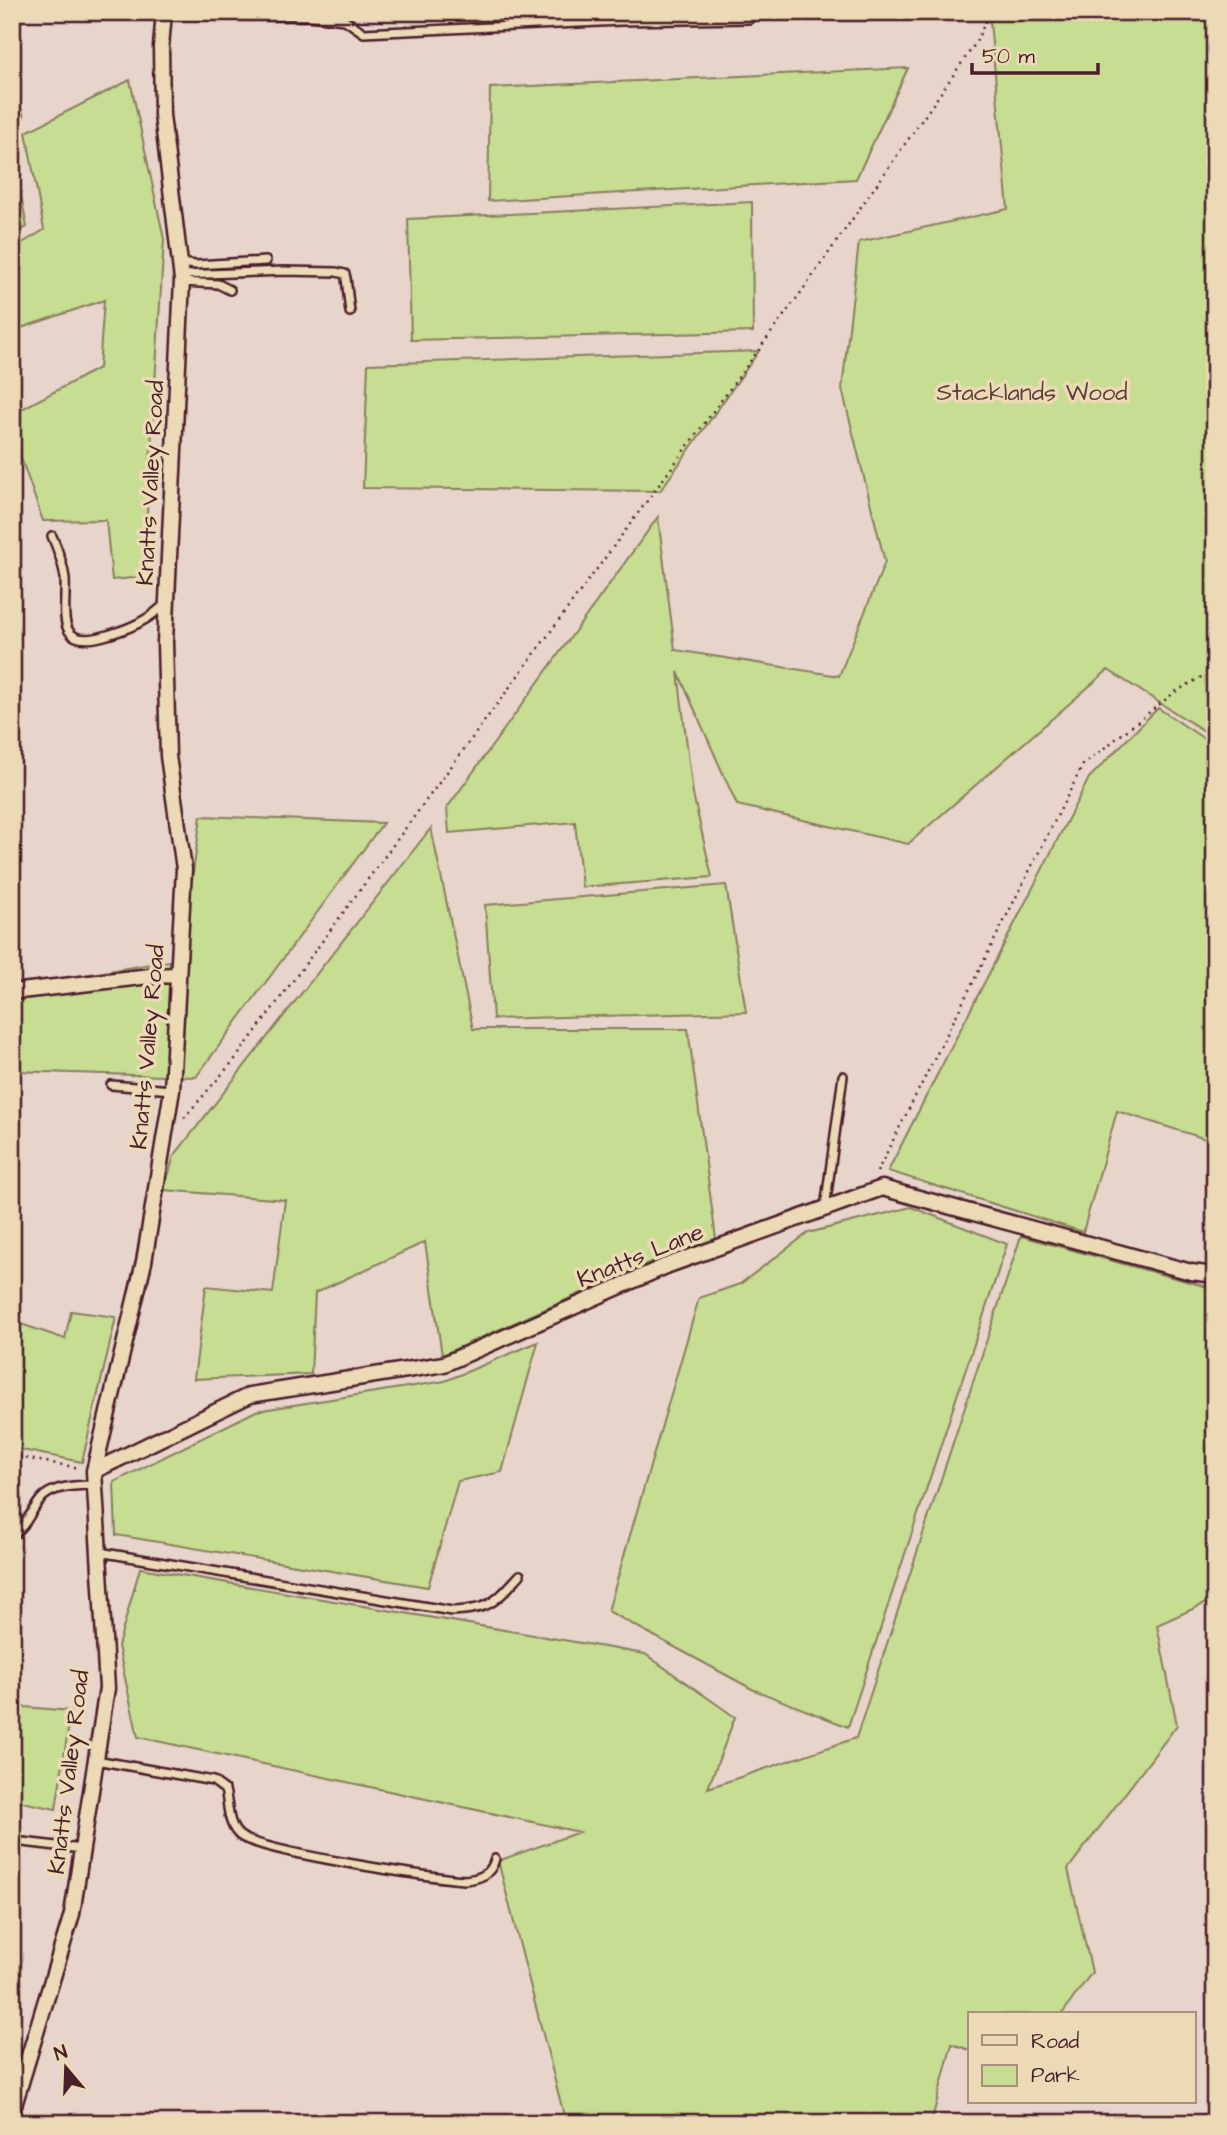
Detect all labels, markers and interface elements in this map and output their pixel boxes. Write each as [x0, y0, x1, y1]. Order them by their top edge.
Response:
scale bar [972, 32, 1098, 76]
text: 50 m [982, 42, 1036, 71]
park label: Stacklands Wood [936, 376, 1128, 410]
street label: Knatts Valley Road [129, 380, 174, 587]
street label: Knatts Valley Road [122, 943, 175, 1151]
street label: Knatts Lane [572, 1215, 709, 1297]
street label: Knatts Valley Road [40, 1668, 99, 1876]
legend [968, 2012, 1196, 2104]
text: Road [1031, 2027, 1079, 2056]
north arrow [32, 2034, 102, 2104]
text: N [51, 2039, 71, 2068]
text: Park [1031, 2061, 1080, 2090]

